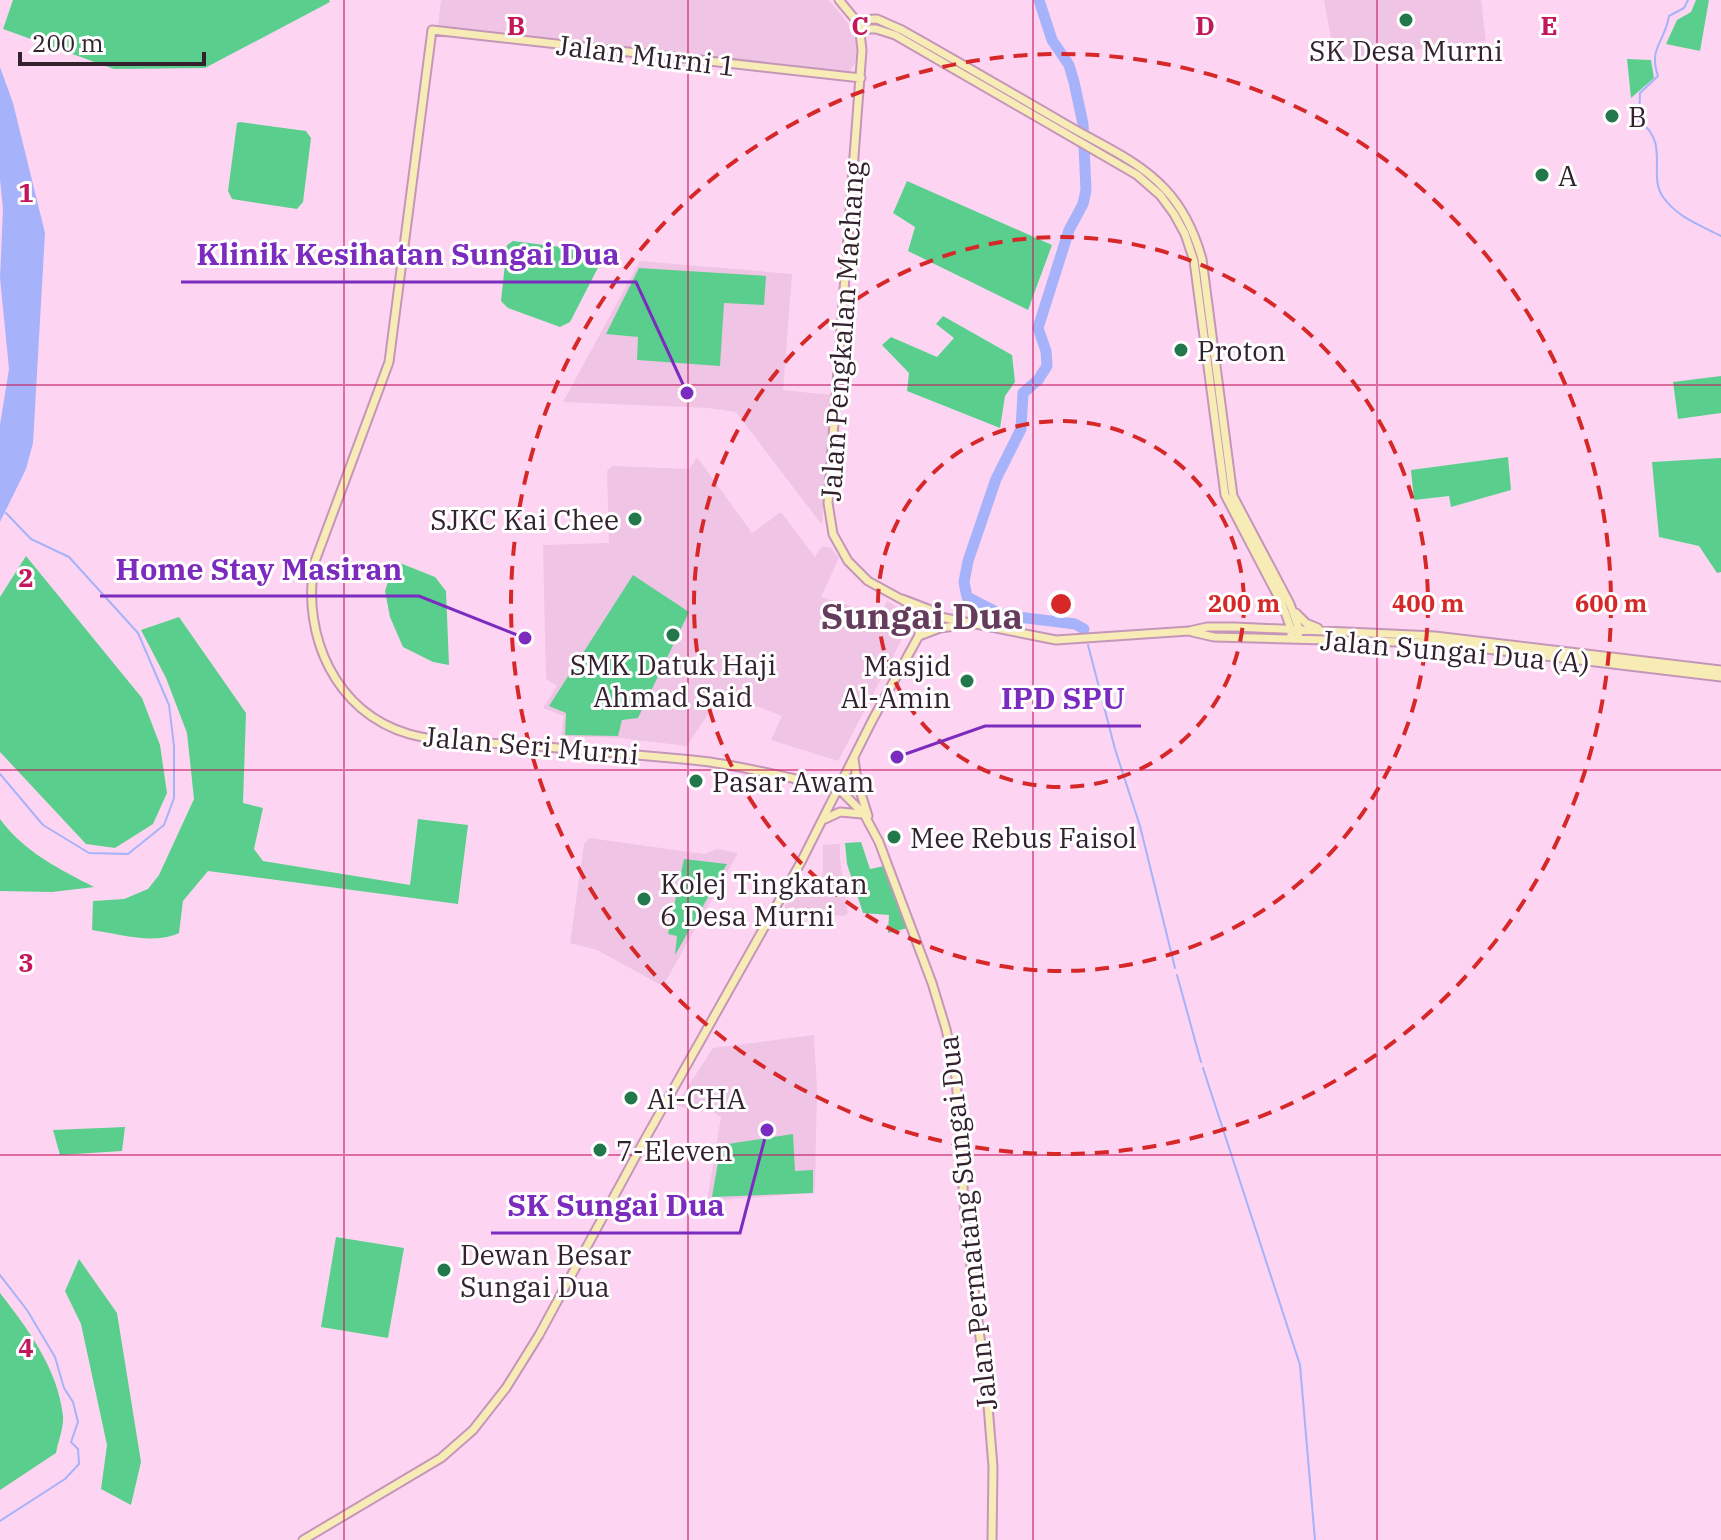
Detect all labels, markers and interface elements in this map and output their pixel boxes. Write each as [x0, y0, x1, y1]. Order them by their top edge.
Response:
text: B [507, 8, 525, 42]
text: C [851, 8, 869, 42]
text: D [1195, 8, 1215, 42]
text: E [1540, 8, 1558, 42]
marker: SK Desa Murni [1397, 11, 1415, 29]
scale bar [20, 16, 204, 66]
street label: Jalan Murni 1 [554, 26, 738, 84]
text: 200 m [32, 27, 104, 59]
place label: SK Desa Murni [1309, 32, 1503, 69]
place label: B [1628, 98, 1647, 135]
marker: B [1603, 107, 1621, 125]
place label: A [1558, 157, 1577, 194]
street label: Jalan Pengkalan Machang [812, 160, 872, 502]
marker: A [1533, 166, 1551, 184]
text: 1 [18, 175, 34, 209]
callout: Klinik Kesihatan Sungai Dua [181, 228, 636, 282]
text: Klinik Kesihatan Sungai Dua [196, 234, 620, 273]
place label: Proton [1197, 332, 1286, 369]
marker: Proton [1172, 341, 1190, 359]
place label: SJKC Kai Chee [430, 501, 619, 538]
marker: SJKC Kai Chee [626, 510, 644, 528]
callout: Home Stay Masiran [100, 542, 419, 596]
text: Home Stay Masiran [116, 549, 403, 588]
text: 2 [18, 560, 34, 594]
text: 200 m [1208, 587, 1280, 619]
text: 400 m [1392, 587, 1464, 619]
text: 600 m [1575, 587, 1647, 619]
centre of rings [1047, 590, 1075, 618]
district label: Sungai Dua [821, 592, 1023, 639]
street label: Jalan Sungai Dua (A) [1319, 621, 1591, 681]
marker: SMK Datuk Haji Ahmad Said [664, 626, 682, 644]
place label: SMK Datuk Haji Ahmad Said [570, 646, 776, 715]
place label: Masjid Al-Amin [841, 647, 951, 716]
marker: Masjid Al-Amin [958, 672, 976, 690]
callout: IPD SPU [985, 672, 1141, 726]
text: IPD SPU [1001, 678, 1125, 717]
street label: Jalan Seri Murni [422, 717, 640, 773]
place label: Pasar Awam [712, 763, 874, 800]
marker: Pasar Awam [687, 772, 705, 790]
place label: Mee Rebus Faisol [910, 819, 1137, 856]
marker: Mee Rebus Faisol [885, 828, 903, 846]
place label: Kolej Tingkatan 6 Desa Murni [660, 865, 868, 934]
marker: Kolej Tingkatan 6 Desa Murni [635, 890, 653, 908]
text: 3 [18, 945, 34, 979]
street label: Jalan Permatang Sungai Dua [929, 1034, 1005, 1412]
place label: Ai-CHA [647, 1080, 746, 1117]
marker: Ai-CHA [622, 1089, 640, 1107]
place label: 7-Eleven [616, 1132, 733, 1169]
marker: 7-Eleven [591, 1141, 609, 1159]
callout: SK Sungai Dua [491, 1179, 740, 1233]
text: SK Sungai Dua [507, 1185, 725, 1224]
place label: Dewan Besar Sungai Dua [460, 1236, 632, 1305]
marker: Dewan Besar Sungai Dua [435, 1261, 453, 1279]
text: 4 [18, 1330, 34, 1364]

